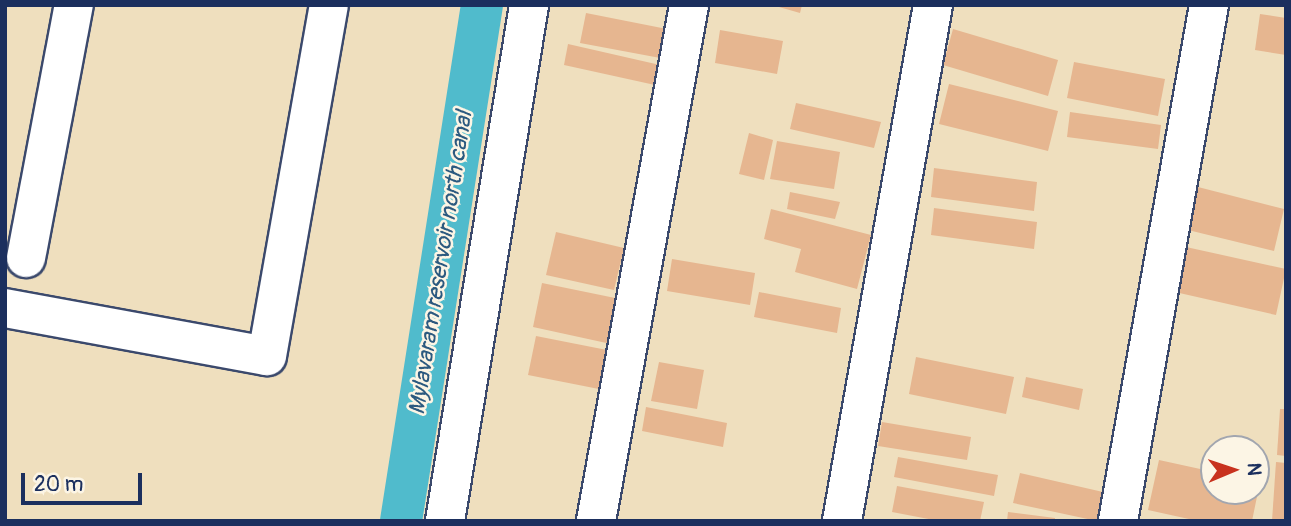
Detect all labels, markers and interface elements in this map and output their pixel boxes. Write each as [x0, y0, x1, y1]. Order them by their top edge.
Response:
water label: Mylavaram reservoir north canal [403, 109, 479, 417]
north arrow [1200, 435, 1270, 505]
scale bar [24, 460, 145, 504]
text: N [1242, 462, 1266, 476]
text: 20 m [34, 471, 83, 498]

